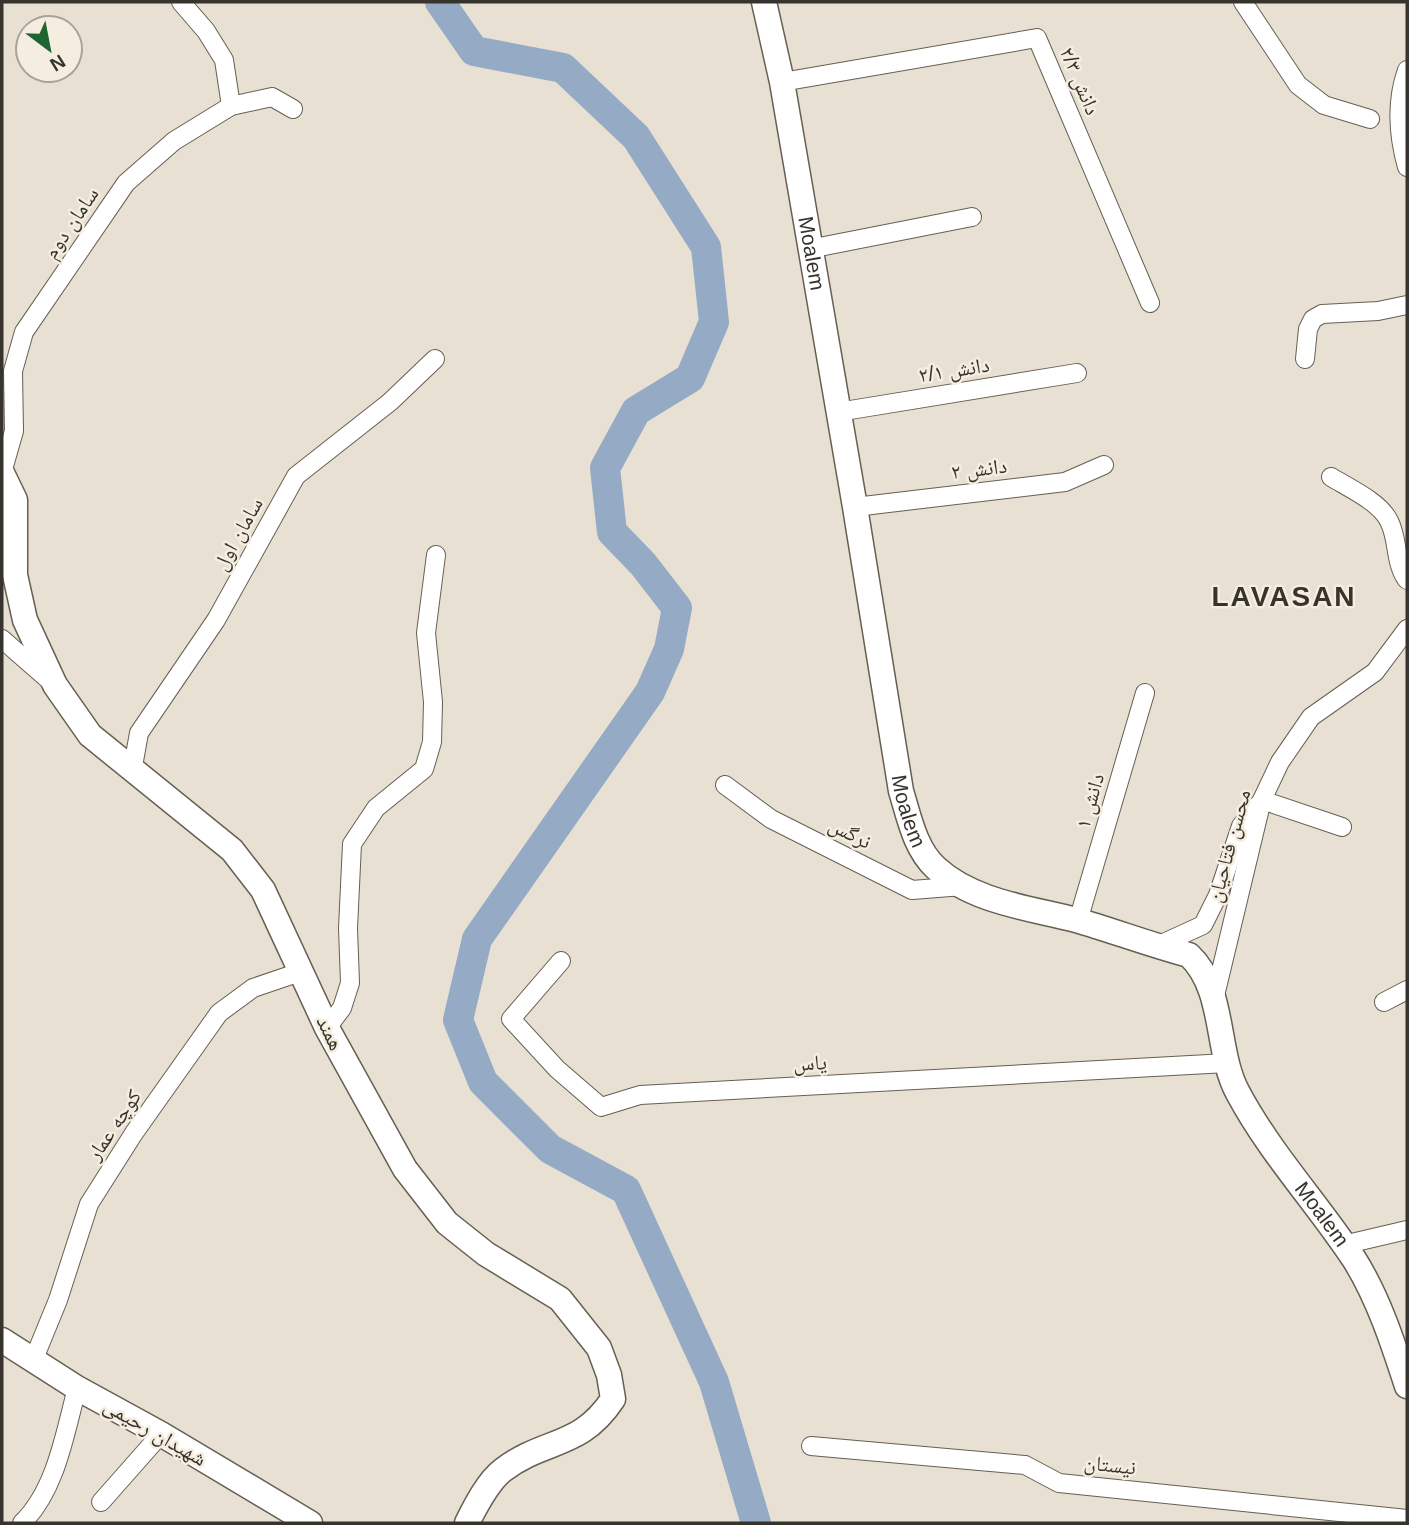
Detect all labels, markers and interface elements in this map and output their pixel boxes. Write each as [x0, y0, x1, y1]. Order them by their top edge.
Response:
north arrow [14, 14, 84, 84]
street label: دانش ۲/۳ [1054, 43, 1105, 119]
text: N [46, 50, 69, 76]
street label: سامان دوم [38, 183, 105, 264]
street label: Moalem [794, 215, 830, 292]
street label: دانش ۲/۱ [917, 353, 991, 388]
street label: دانش ۲ [950, 454, 1008, 485]
street label: سامان اول [208, 493, 268, 575]
district label: LAVASAN [1211, 581, 1357, 612]
street label: دانش ۱ [1071, 771, 1110, 832]
street label: Moalem [888, 773, 931, 851]
street label: محسن فتاحیان [1202, 787, 1257, 905]
street label: نرگس [824, 812, 875, 855]
street label: همند [312, 1012, 349, 1054]
street label: یاس [792, 1050, 828, 1077]
street label: کوچه عمار [81, 1085, 146, 1165]
street label: Moalem [1291, 1177, 1354, 1251]
street label: شهیدان رحیمی [99, 1393, 211, 1472]
street label: نیستان [1083, 1450, 1137, 1480]

